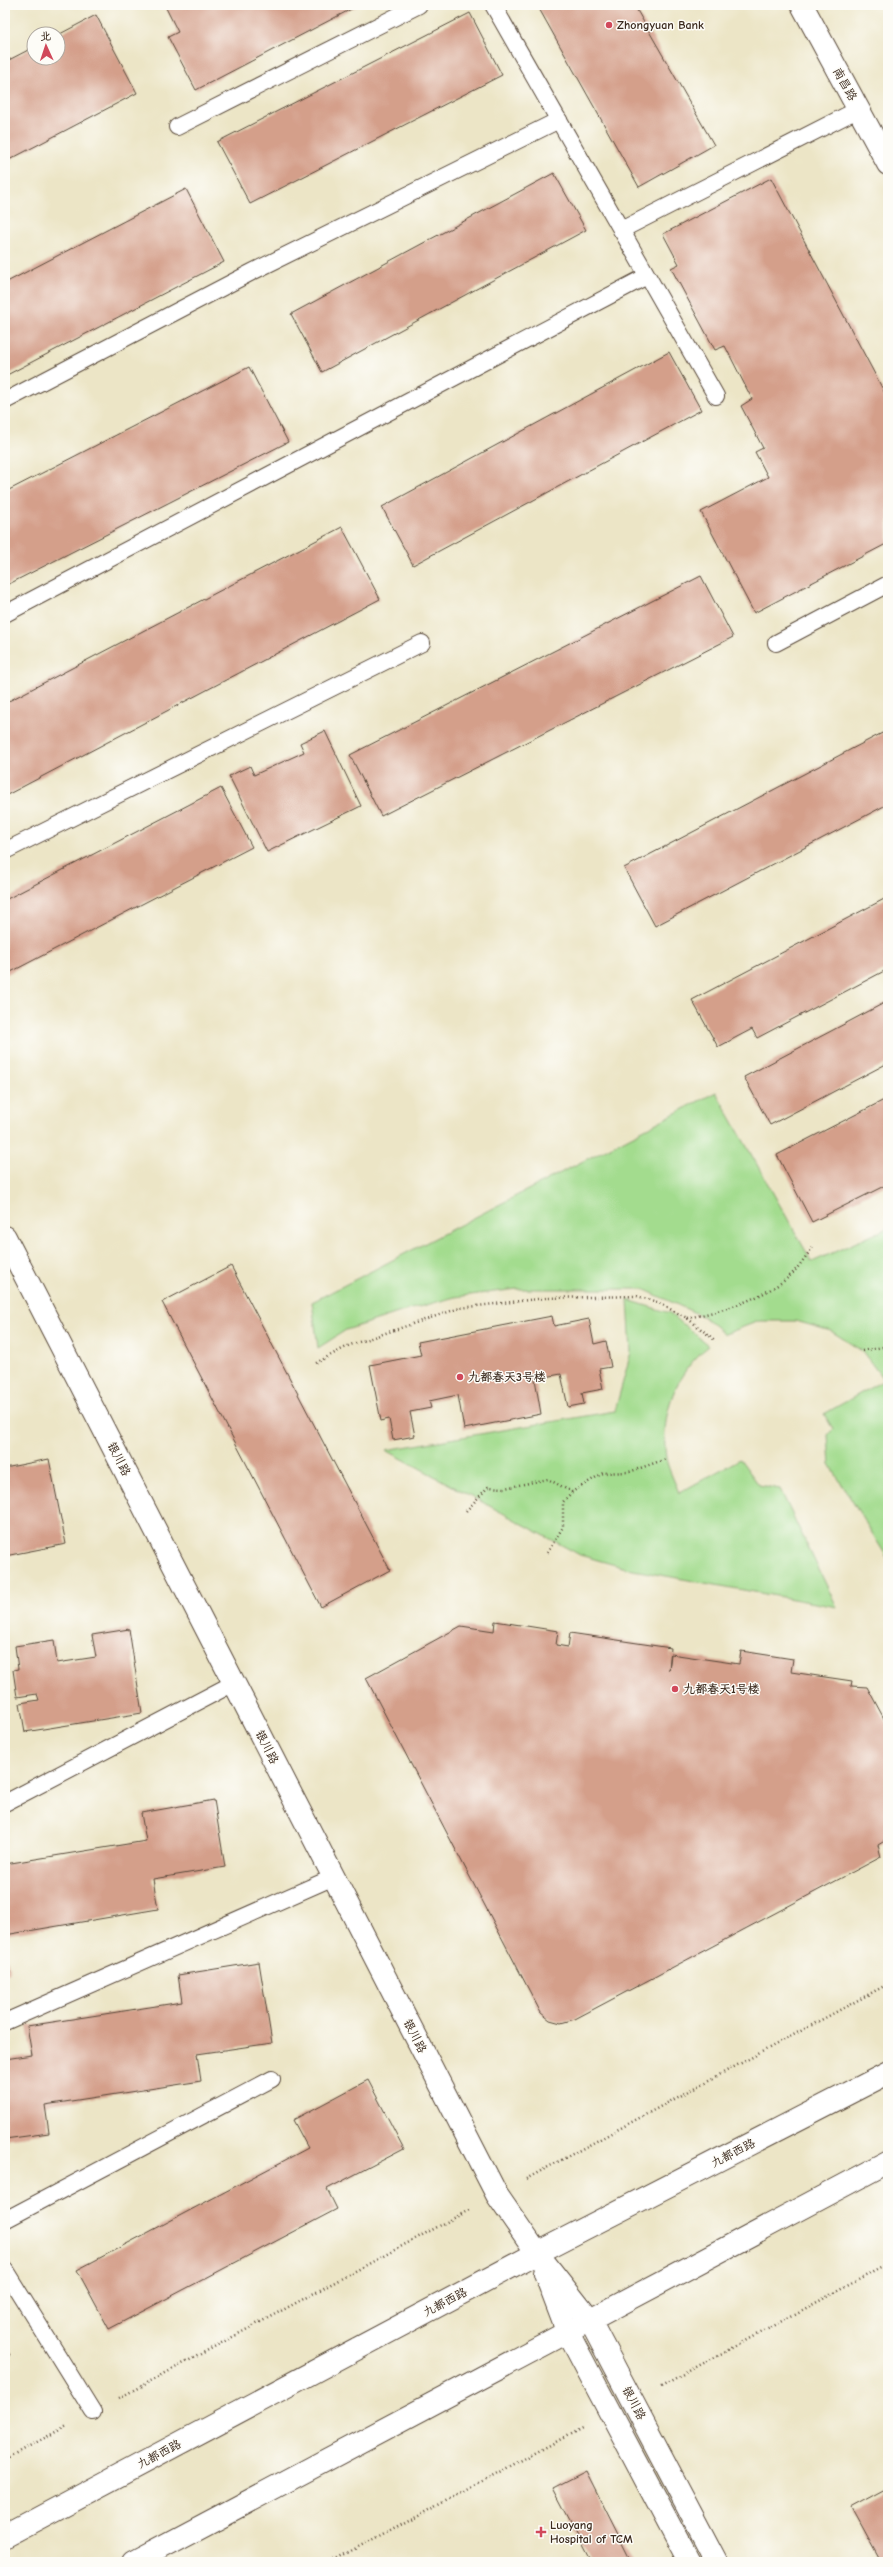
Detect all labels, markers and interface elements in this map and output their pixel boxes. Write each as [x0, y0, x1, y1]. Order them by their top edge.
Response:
place label: Zhongyuan Bank [617, 18, 704, 32]
marker: Zhongyuan Bank [604, 20, 614, 30]
north arrow [26, 26, 66, 66]
text: 北 [40, 30, 51, 43]
street label: 南昌路 [830, 65, 860, 103]
place label: 九都春天3号楼 [468, 1370, 546, 1384]
marker: 九都春天3号楼 [455, 1372, 465, 1382]
street label: 银川路 [105, 1440, 133, 1478]
place label: 九都春天1号楼 [683, 1682, 760, 1696]
marker: 九都春天1号楼 [670, 1684, 680, 1694]
street label: 银川路 [253, 1728, 281, 1766]
street label: 银川路 [401, 2017, 429, 2055]
street label: 九都西路 [708, 2136, 758, 2170]
street label: 九都西路 [421, 2285, 469, 2319]
street label: 银川路 [619, 2384, 649, 2422]
street label: 九都西路 [135, 2437, 183, 2471]
place label: Luoyang Hospital of TCM [550, 2518, 633, 2546]
marker: Luoyang Hospital of TCM [535, 2526, 547, 2538]

